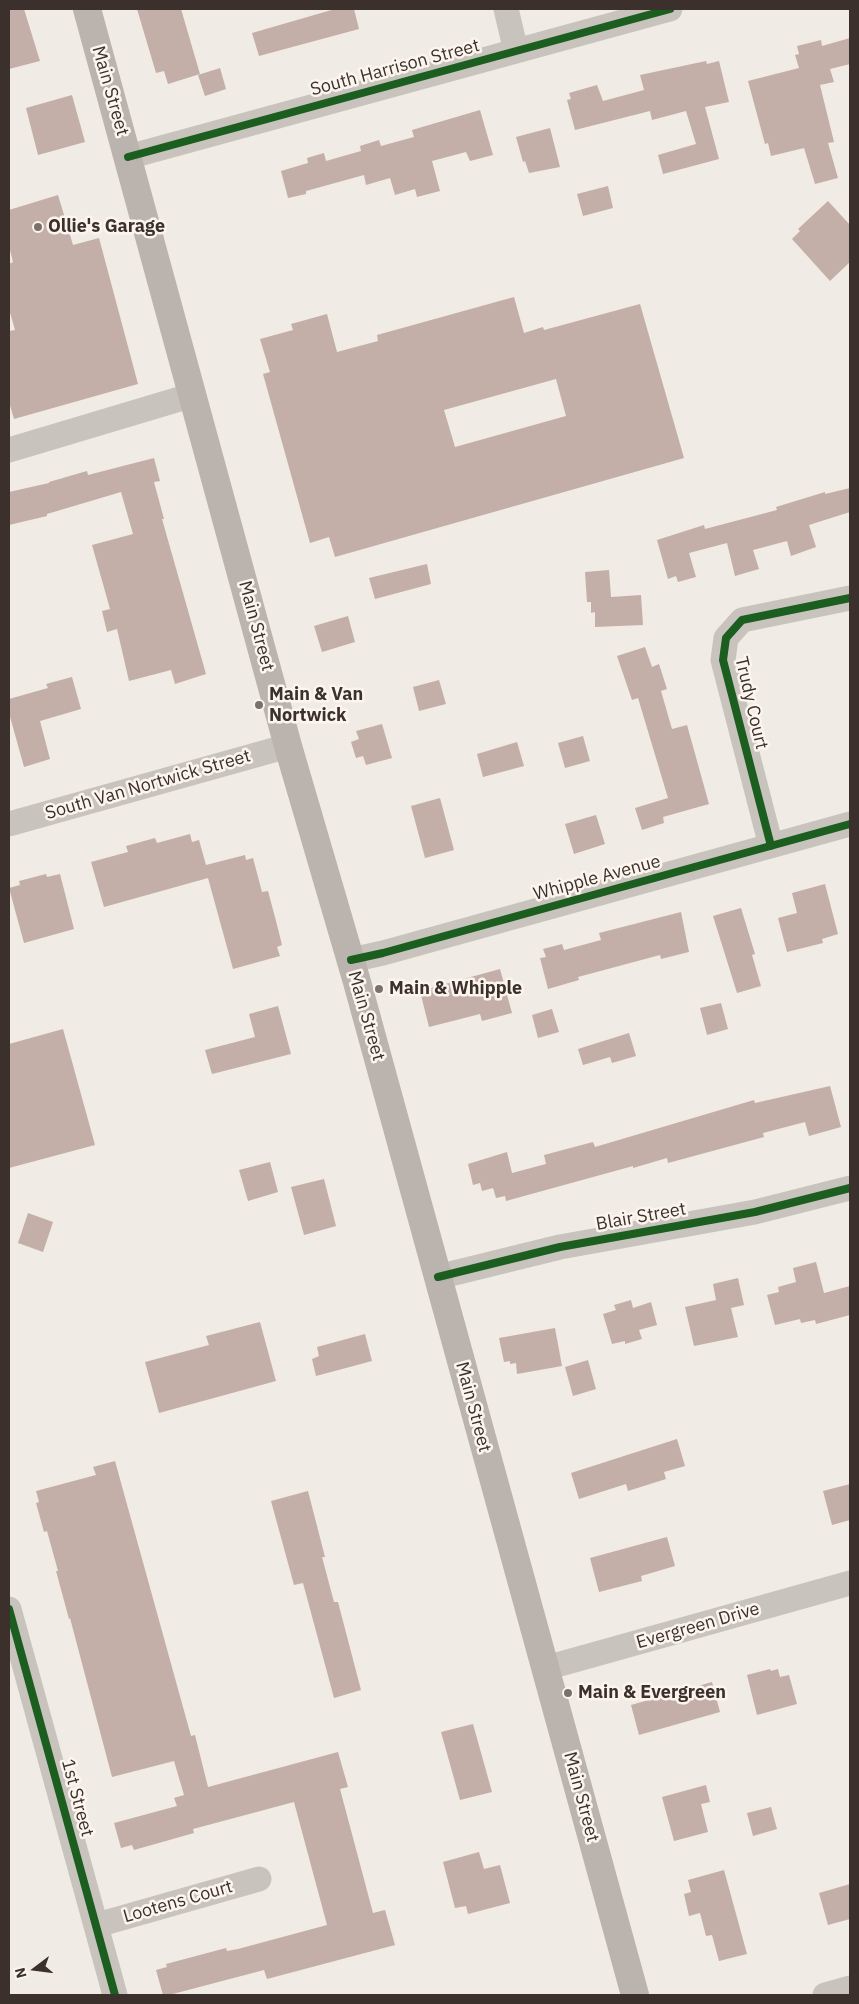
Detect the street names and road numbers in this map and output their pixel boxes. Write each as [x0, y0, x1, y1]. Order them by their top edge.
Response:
street label: South Harrison Street [308, 35, 482, 101]
street label: Main Street [87, 44, 133, 138]
street label: Main Street [234, 578, 278, 674]
street label: Trudy Court [730, 655, 772, 751]
street label: South Van Nortwick Street [43, 745, 253, 825]
street label: Whipple Avenue [531, 851, 663, 905]
street label: Main Street [343, 969, 389, 1063]
street label: Blair Street [594, 1198, 688, 1236]
street label: Main Street [451, 1359, 495, 1455]
street label: Evergreen Drive [634, 1598, 762, 1654]
street label: Main Street [559, 1749, 603, 1845]
street label: 1st Street [56, 1757, 98, 1839]
street label: Lootens Court [121, 1876, 235, 1928]

